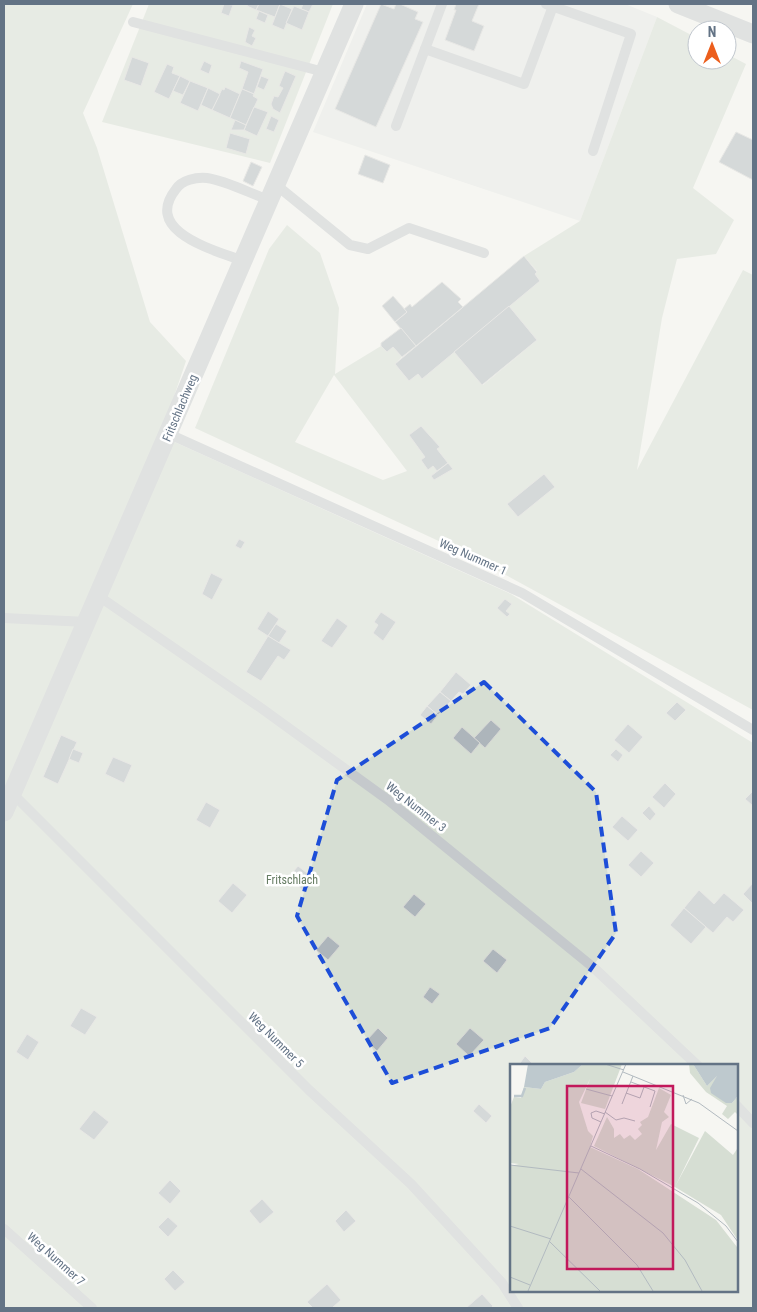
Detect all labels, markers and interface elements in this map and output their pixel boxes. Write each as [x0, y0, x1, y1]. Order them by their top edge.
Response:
north arrow [687, 20, 737, 70]
text: N [708, 24, 716, 40]
street label: Fritschlachweg [160, 372, 200, 444]
street label: Weg Nummer 1 [437, 536, 509, 578]
street label: Weg Nummer 3 [383, 779, 449, 835]
park label: Fritschlach [266, 873, 318, 887]
street label: Weg Nummer 5 [245, 1009, 307, 1071]
inset map [510, 1064, 737, 1292]
street label: Weg Nummer 7 [24, 1230, 88, 1289]

